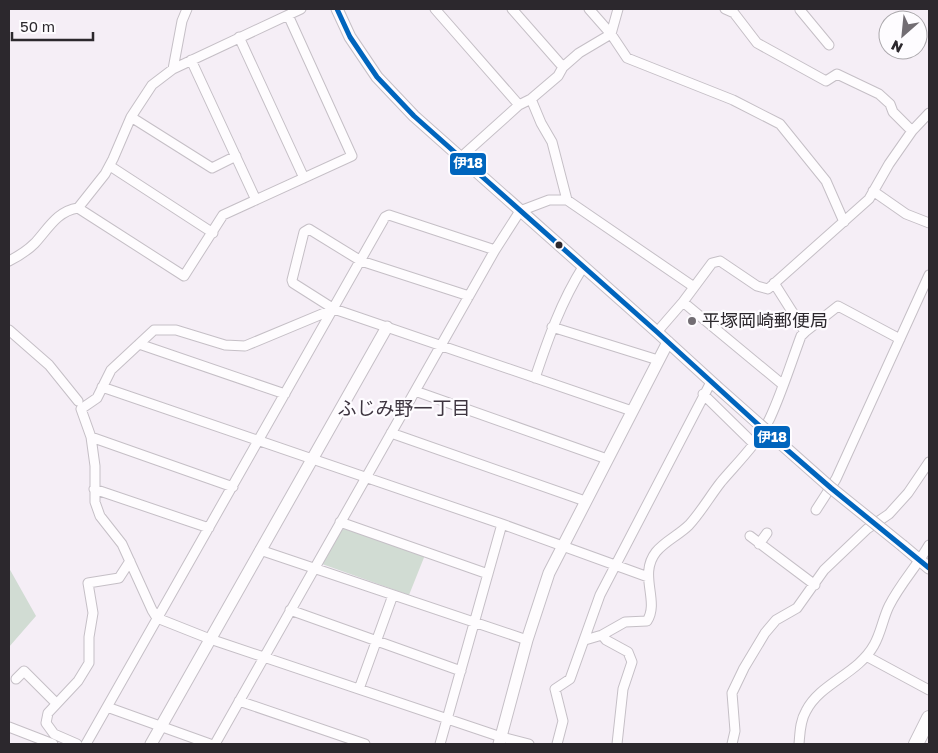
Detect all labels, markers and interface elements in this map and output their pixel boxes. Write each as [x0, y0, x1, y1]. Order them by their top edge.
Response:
scale bar [12, 10, 94, 42]
north arrow [878, 10, 928, 60]
text: 50 m [20, 17, 55, 35]
text: N [888, 37, 905, 57]
line badge: 伊18 [449, 152, 487, 176]
text: 伊18 [453, 154, 483, 171]
unlabelled marker [554, 240, 564, 250]
place label: 平塚岡崎郵便局 [702, 309, 828, 331]
marker: 平塚岡崎郵便局 [686, 315, 698, 327]
district label: ふじみ野一丁目 [337, 396, 471, 419]
line badge: 伊18 [753, 425, 791, 449]
text: 伊18 [757, 428, 787, 445]

